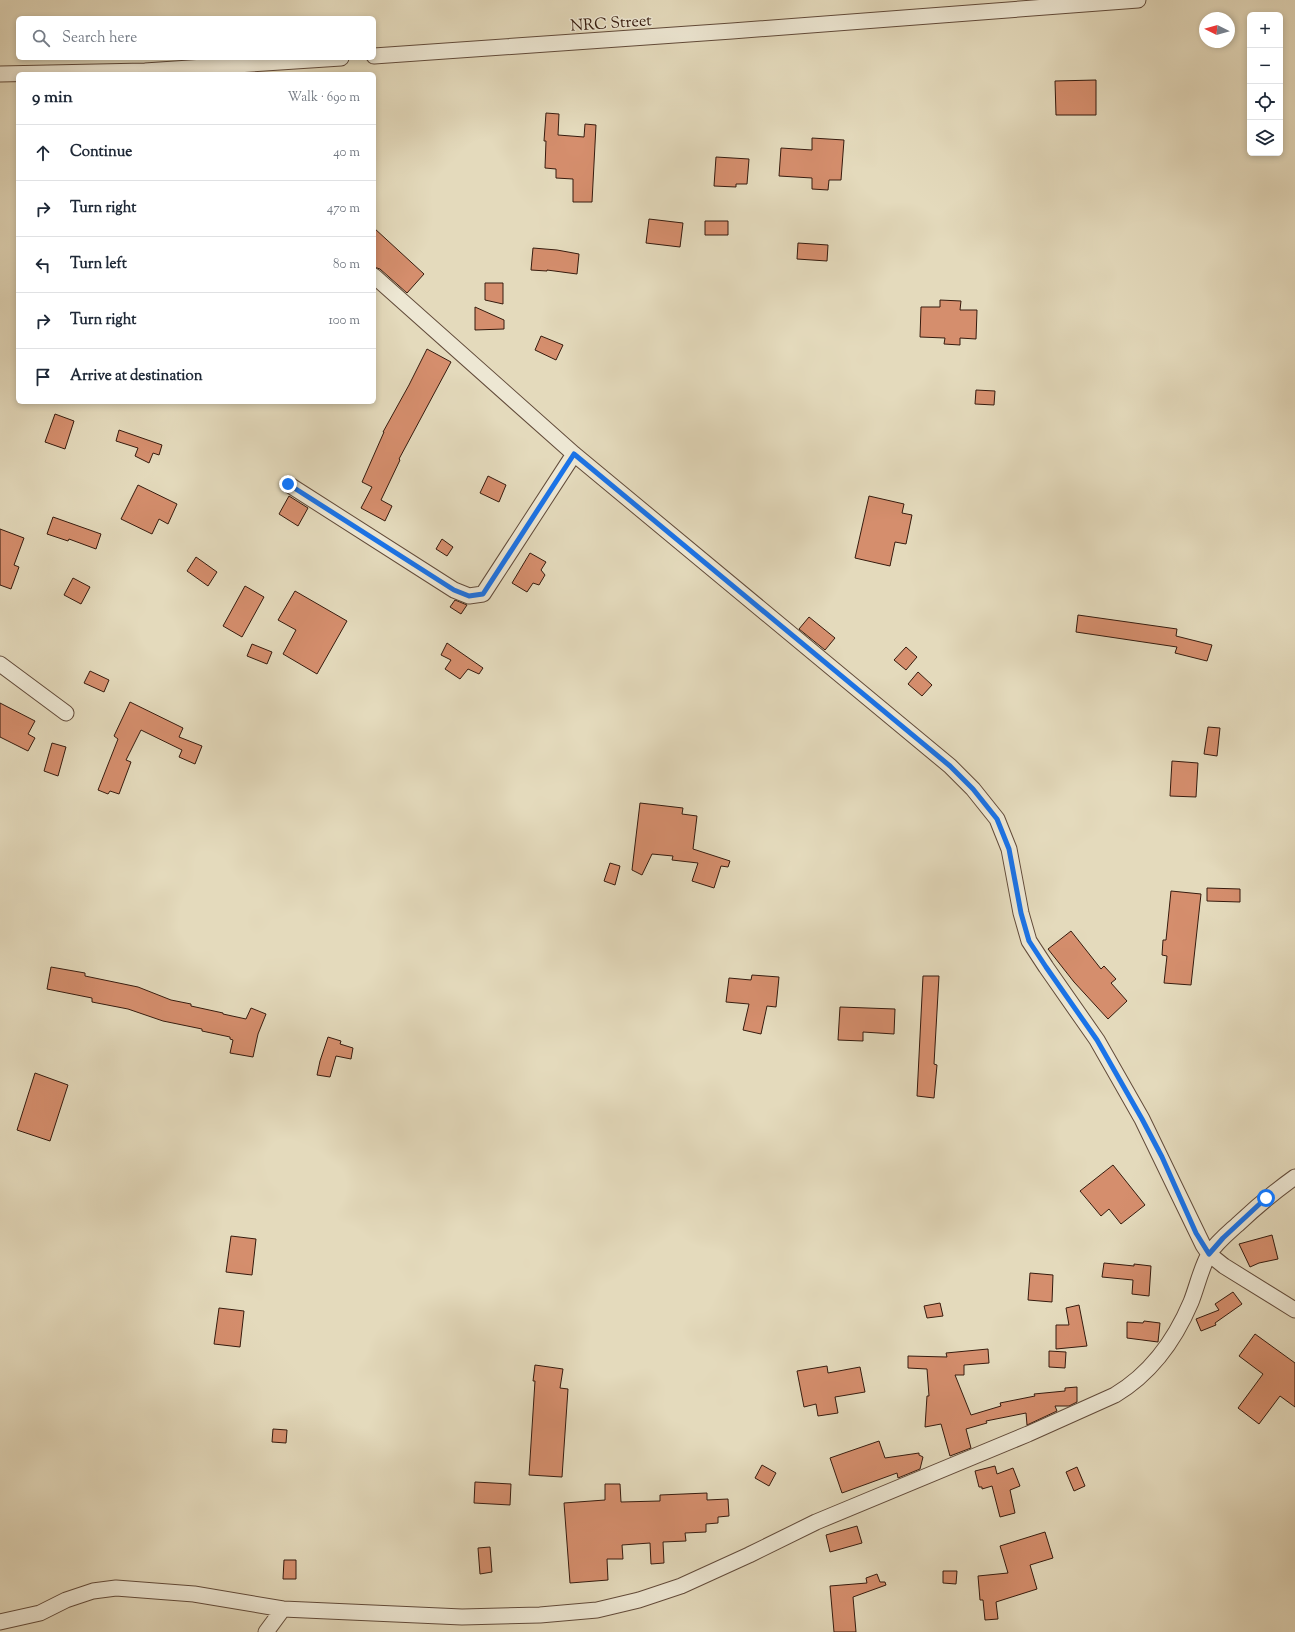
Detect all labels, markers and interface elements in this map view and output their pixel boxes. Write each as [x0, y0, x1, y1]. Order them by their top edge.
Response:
street label: NRC Street [570, 10, 653, 39]
north arrow [1199, 12, 1235, 48]
map controls [1247, 12, 1283, 156]
button: + [1247, 12, 1283, 48]
search box [16, 16, 376, 60]
icon: search [30, 27, 52, 49]
text: Search here [62, 28, 137, 49]
button: − [1247, 48, 1283, 84]
button: locate [1247, 84, 1283, 120]
text: 9 min [32, 86, 73, 110]
text: Walk · 690 m [287, 89, 360, 107]
button: layers [1247, 120, 1283, 156]
icon: ahead [32, 142, 54, 164]
text: Continue [70, 142, 132, 163]
text: 40 m [333, 144, 360, 162]
icon: right [32, 198, 54, 220]
text: Turn right [70, 198, 136, 219]
text: 470 m [327, 200, 360, 218]
icon: left [32, 254, 54, 276]
text: Turn left [70, 254, 127, 275]
text: 80 m [333, 256, 360, 274]
icon: right [32, 310, 54, 332]
text: Turn right [70, 310, 136, 331]
text: 100 m [328, 312, 360, 330]
icon: arrive [32, 366, 54, 388]
text: Arrive at destination [70, 366, 203, 387]
route end [279, 475, 297, 493]
route start [1257, 1189, 1275, 1207]

